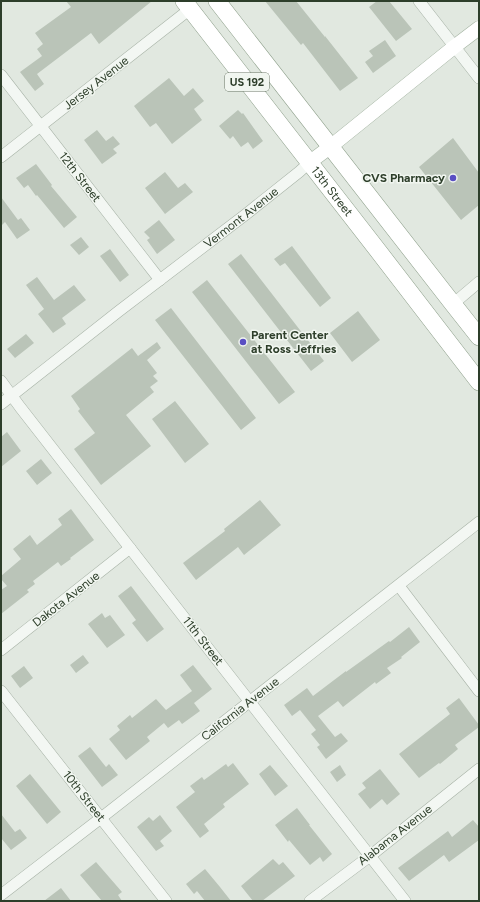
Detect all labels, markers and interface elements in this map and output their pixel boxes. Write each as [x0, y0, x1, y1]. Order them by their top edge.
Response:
street label: Jersey Avenue [61, 53, 132, 113]
road number: US 192 [225, 73, 269, 91]
street label: 12th Street [56, 149, 104, 205]
street label: 13th Street [308, 164, 356, 219]
place label: CVS Pharmacy [362, 171, 445, 185]
marker: CVS Pharmacy [448, 173, 458, 183]
street label: Vermont Avenue [201, 184, 281, 251]
place label: Parent Center at Ross Jeffries [251, 328, 337, 356]
marker: Parent Center at Ross Jeffries [238, 337, 248, 347]
street label: Dakota Avenue [30, 568, 103, 630]
street label: 11th Street [180, 614, 227, 668]
street label: California Avenue [198, 674, 282, 744]
street label: 10th Street [60, 768, 108, 824]
street label: Alabama Avenue [355, 802, 435, 868]

